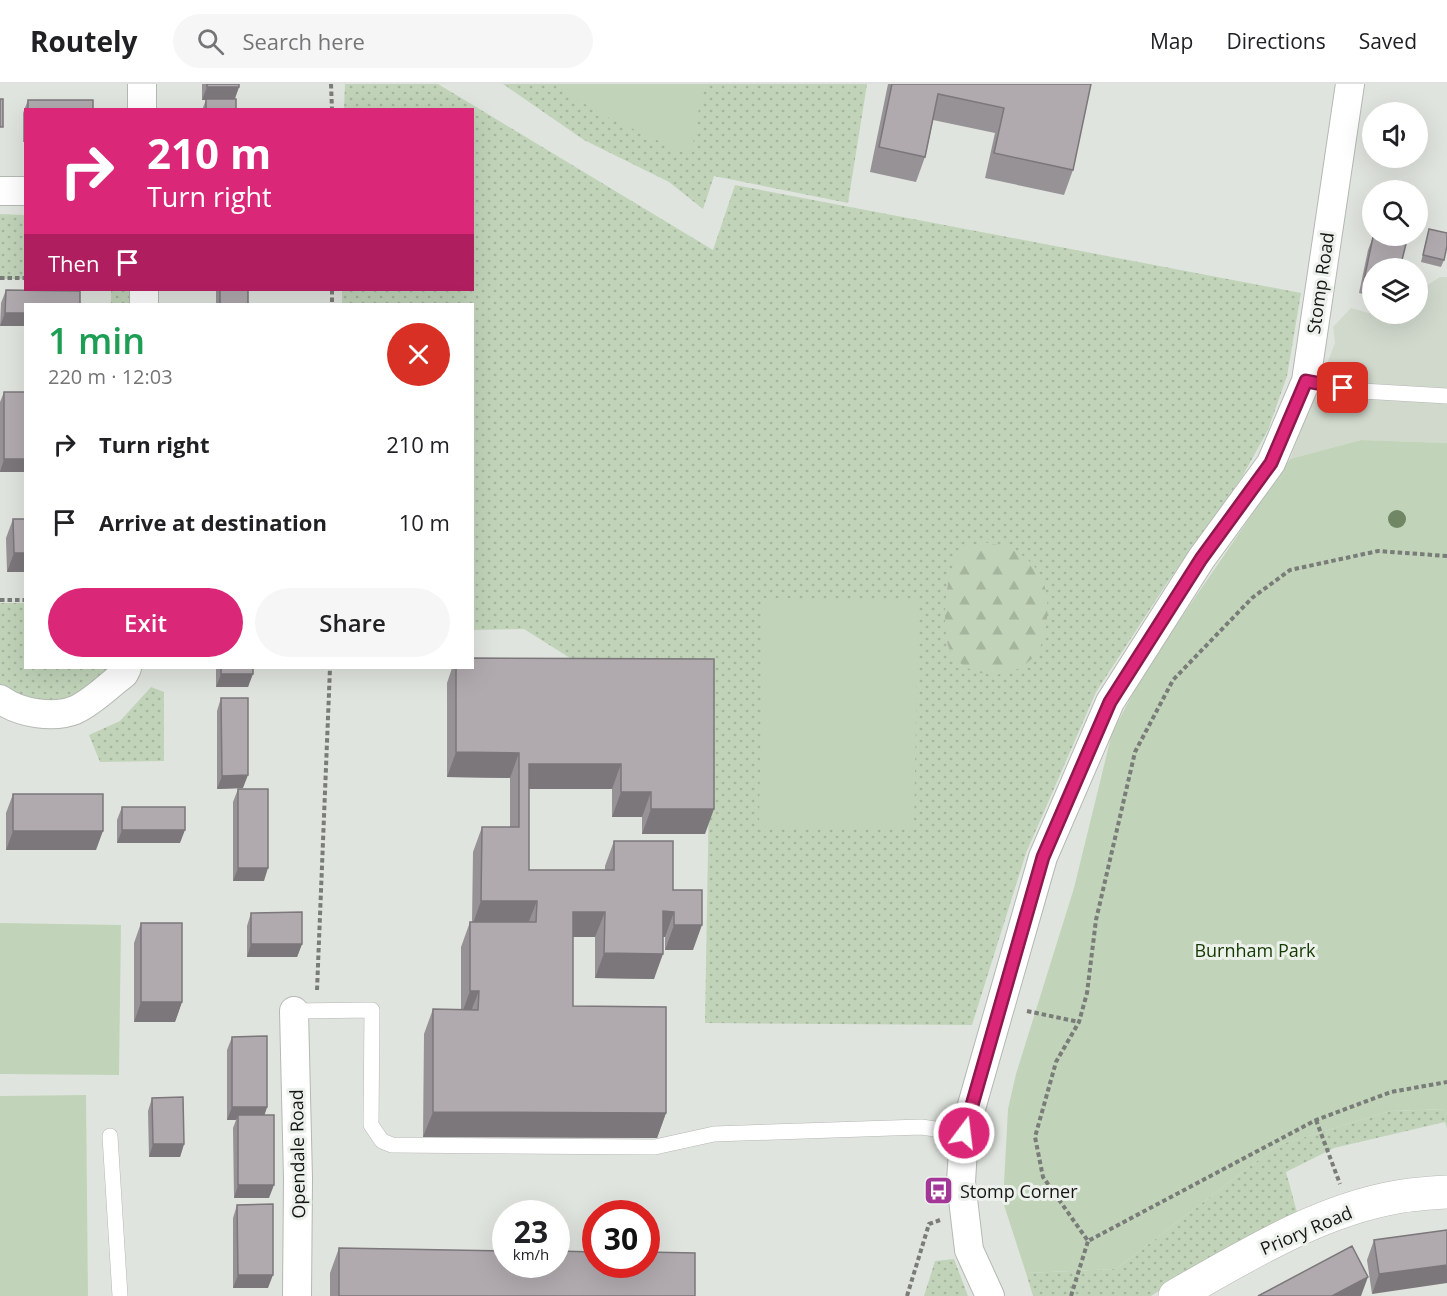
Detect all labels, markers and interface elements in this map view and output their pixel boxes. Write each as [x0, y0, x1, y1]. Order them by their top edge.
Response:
search box [173, 14, 593, 68]
text: Routely [30, 22, 137, 60]
icon: search [194, 25, 227, 58]
text: Search here [242, 26, 365, 56]
text: Map [1150, 27, 1193, 55]
text: Directions [1226, 27, 1326, 55]
text: Saved [1359, 27, 1417, 55]
map controls [1362, 102, 1428, 324]
button: sound [1362, 102, 1428, 168]
text: 210 m [147, 124, 271, 181]
icon: right [48, 132, 126, 210]
text: Turn right [147, 178, 272, 215]
button: search [1362, 180, 1428, 246]
street label: Stomp Road [1301, 231, 1339, 335]
icon: arrive [111, 246, 144, 279]
text: Then [48, 248, 99, 278]
button: layers [1362, 258, 1428, 324]
text: 1 min [48, 316, 145, 365]
button: close [387, 323, 450, 386]
pin [1317, 362, 1368, 413]
text: 220 m · 12:03 [48, 363, 173, 390]
icon: arrive [1326, 371, 1359, 404]
icon: right [48, 428, 81, 461]
text: Turn right [99, 429, 210, 459]
text: 210 m [386, 429, 450, 459]
icon: arrive [48, 506, 81, 539]
text: Arrive at destination [99, 507, 327, 537]
text: 10 m [399, 507, 450, 537]
button: Exit [48, 588, 243, 657]
button: Share [255, 588, 450, 657]
park label: Burnham Park [1194, 938, 1316, 962]
street label: Opendale Road [284, 1089, 310, 1219]
position arrow [932, 1101, 996, 1165]
bus stop icon: Stomp Corner [923, 1175, 955, 1207]
place label: Stomp Corner [960, 1179, 1078, 1203]
speed limit sign: 30 [582, 1200, 660, 1278]
street label: Priory Road [1256, 1200, 1356, 1260]
text: 23 [514, 1211, 548, 1252]
text: km/h [513, 1244, 549, 1264]

